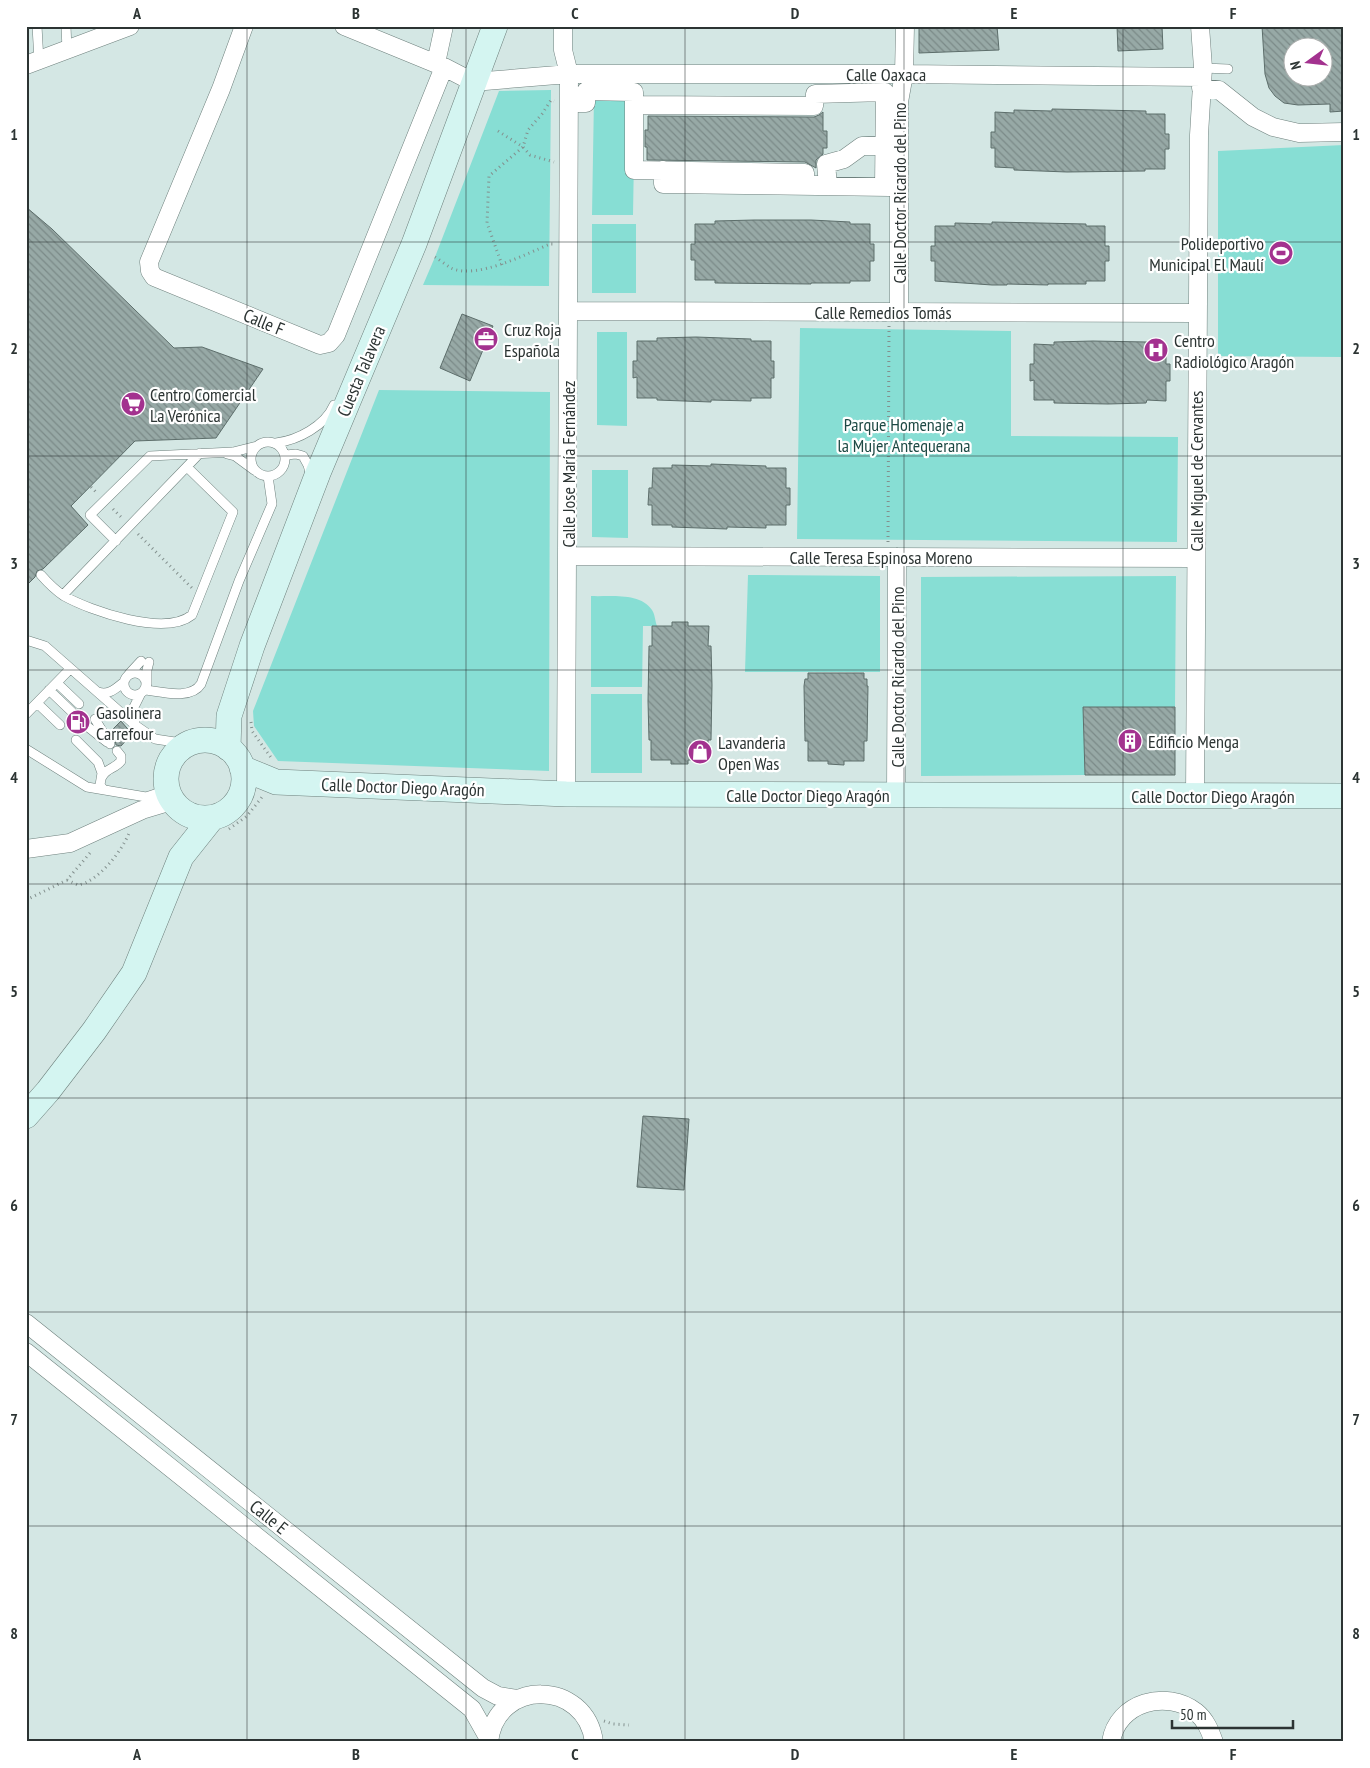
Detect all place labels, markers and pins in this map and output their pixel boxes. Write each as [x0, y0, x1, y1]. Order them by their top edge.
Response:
place label: Polideportivo Municipal El Maulí [1149, 232, 1264, 276]
sports icon: Polideportivo Municipal El Maulí [1268, 240, 1294, 266]
place label: Cruz Roja Española [504, 318, 561, 362]
office icon: Cruz Roja Española [473, 326, 499, 352]
place label: Centro Radiológico Aragón [1174, 329, 1294, 373]
hospital icon: Centro Radiológico Aragón [1143, 337, 1169, 363]
place label: Centro Comercial La Verónica [150, 383, 257, 427]
supermarket icon: Centro Comercial La Verónica [120, 391, 146, 417]
place label: Gasolinera Carrefour [96, 701, 161, 745]
fuel station icon: Gasolinera Carrefour [65, 709, 91, 735]
building icon: Edificio Menga [1117, 728, 1143, 754]
place label: Edificio Menga [1148, 730, 1239, 753]
place label: Lavanderia Open Was [718, 731, 786, 775]
shop icon: Lavanderia Open Was [687, 739, 713, 765]

